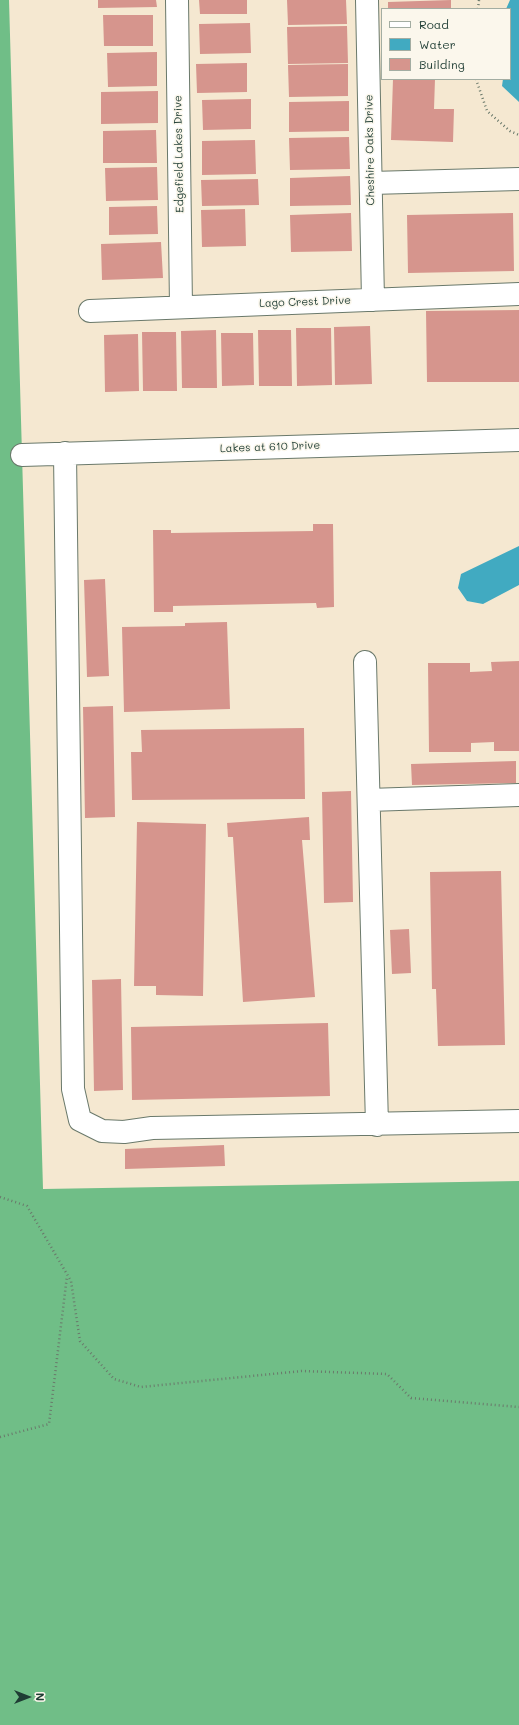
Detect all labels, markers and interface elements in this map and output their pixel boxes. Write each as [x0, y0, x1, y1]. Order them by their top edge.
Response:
legend [381, 8, 511, 80]
text: Road [419, 16, 449, 32]
text: Water [419, 36, 456, 52]
text: Building [419, 56, 465, 72]
street label: Cheshire Oaks Drive [362, 94, 378, 206]
street label: Edgefield Lakes Drive [171, 95, 187, 213]
street label: Lago Crest Drive [259, 294, 351, 310]
street label: Lakes at 610 Drive [220, 439, 320, 455]
north arrow [8, 1677, 48, 1717]
text: N [33, 1693, 48, 1701]

